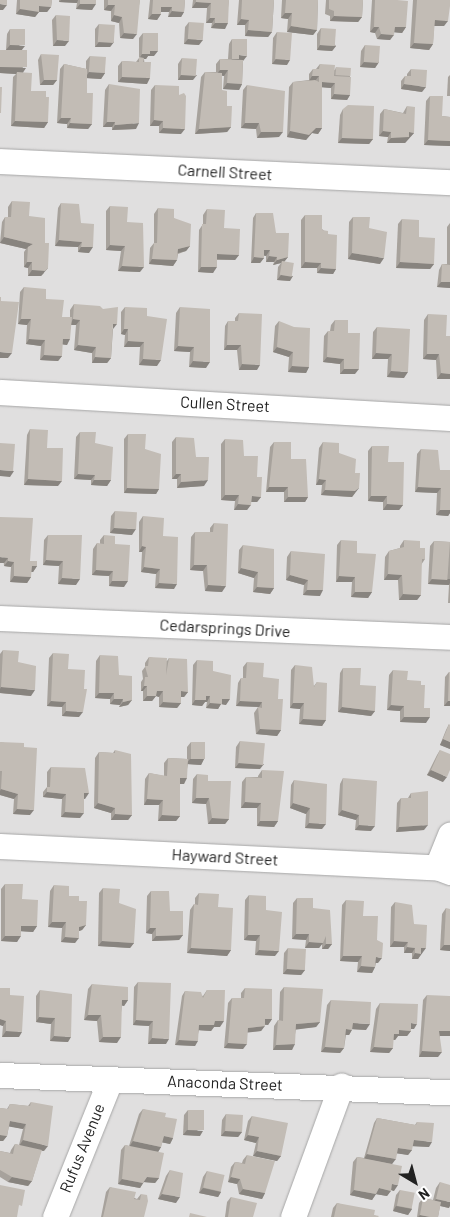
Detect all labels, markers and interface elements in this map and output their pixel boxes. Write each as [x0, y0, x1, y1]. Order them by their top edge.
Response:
street label: Carnell Street [177, 160, 273, 184]
street label: Cullen Street [180, 392, 270, 416]
street label: Cedarsprings Drive [159, 615, 291, 641]
street label: Hayward Street [171, 845, 279, 869]
street label: Anaconda Street [167, 1071, 283, 1095]
street label: Rufus Avenue [55, 1101, 109, 1195]
north arrow [390, 1157, 440, 1207]
text: N [415, 1185, 433, 1204]

